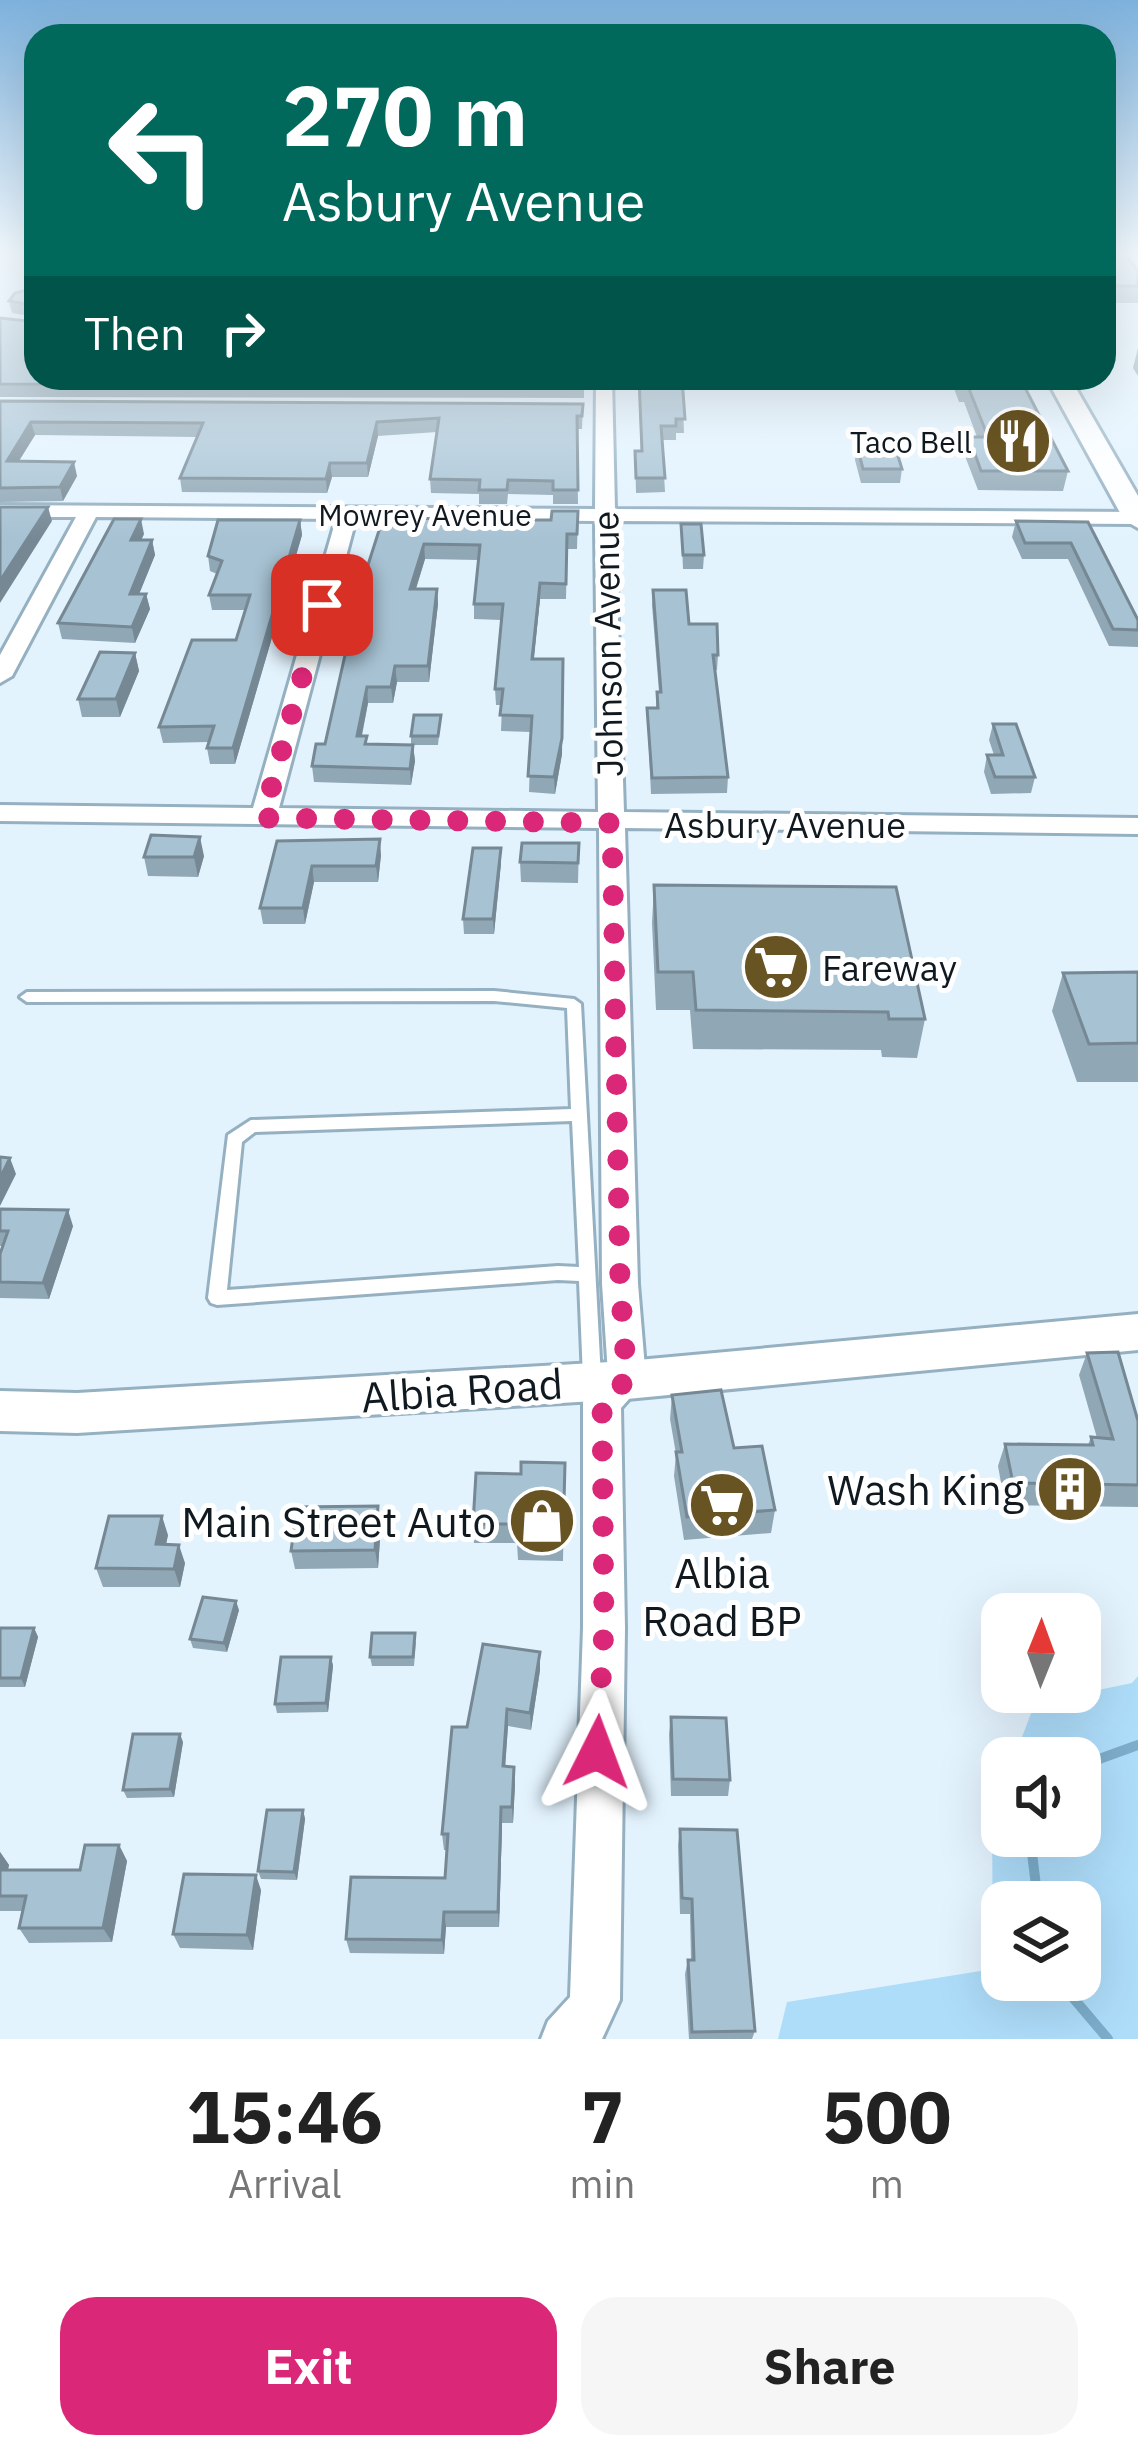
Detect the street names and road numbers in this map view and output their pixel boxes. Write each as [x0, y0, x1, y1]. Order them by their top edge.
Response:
street label: Mowrey Avenue [318, 495, 532, 534]
street label: Johnson Avenue [581, 510, 633, 778]
street label: Asbury Avenue [664, 801, 906, 848]
street label: Albia Road [359, 1356, 565, 1424]

